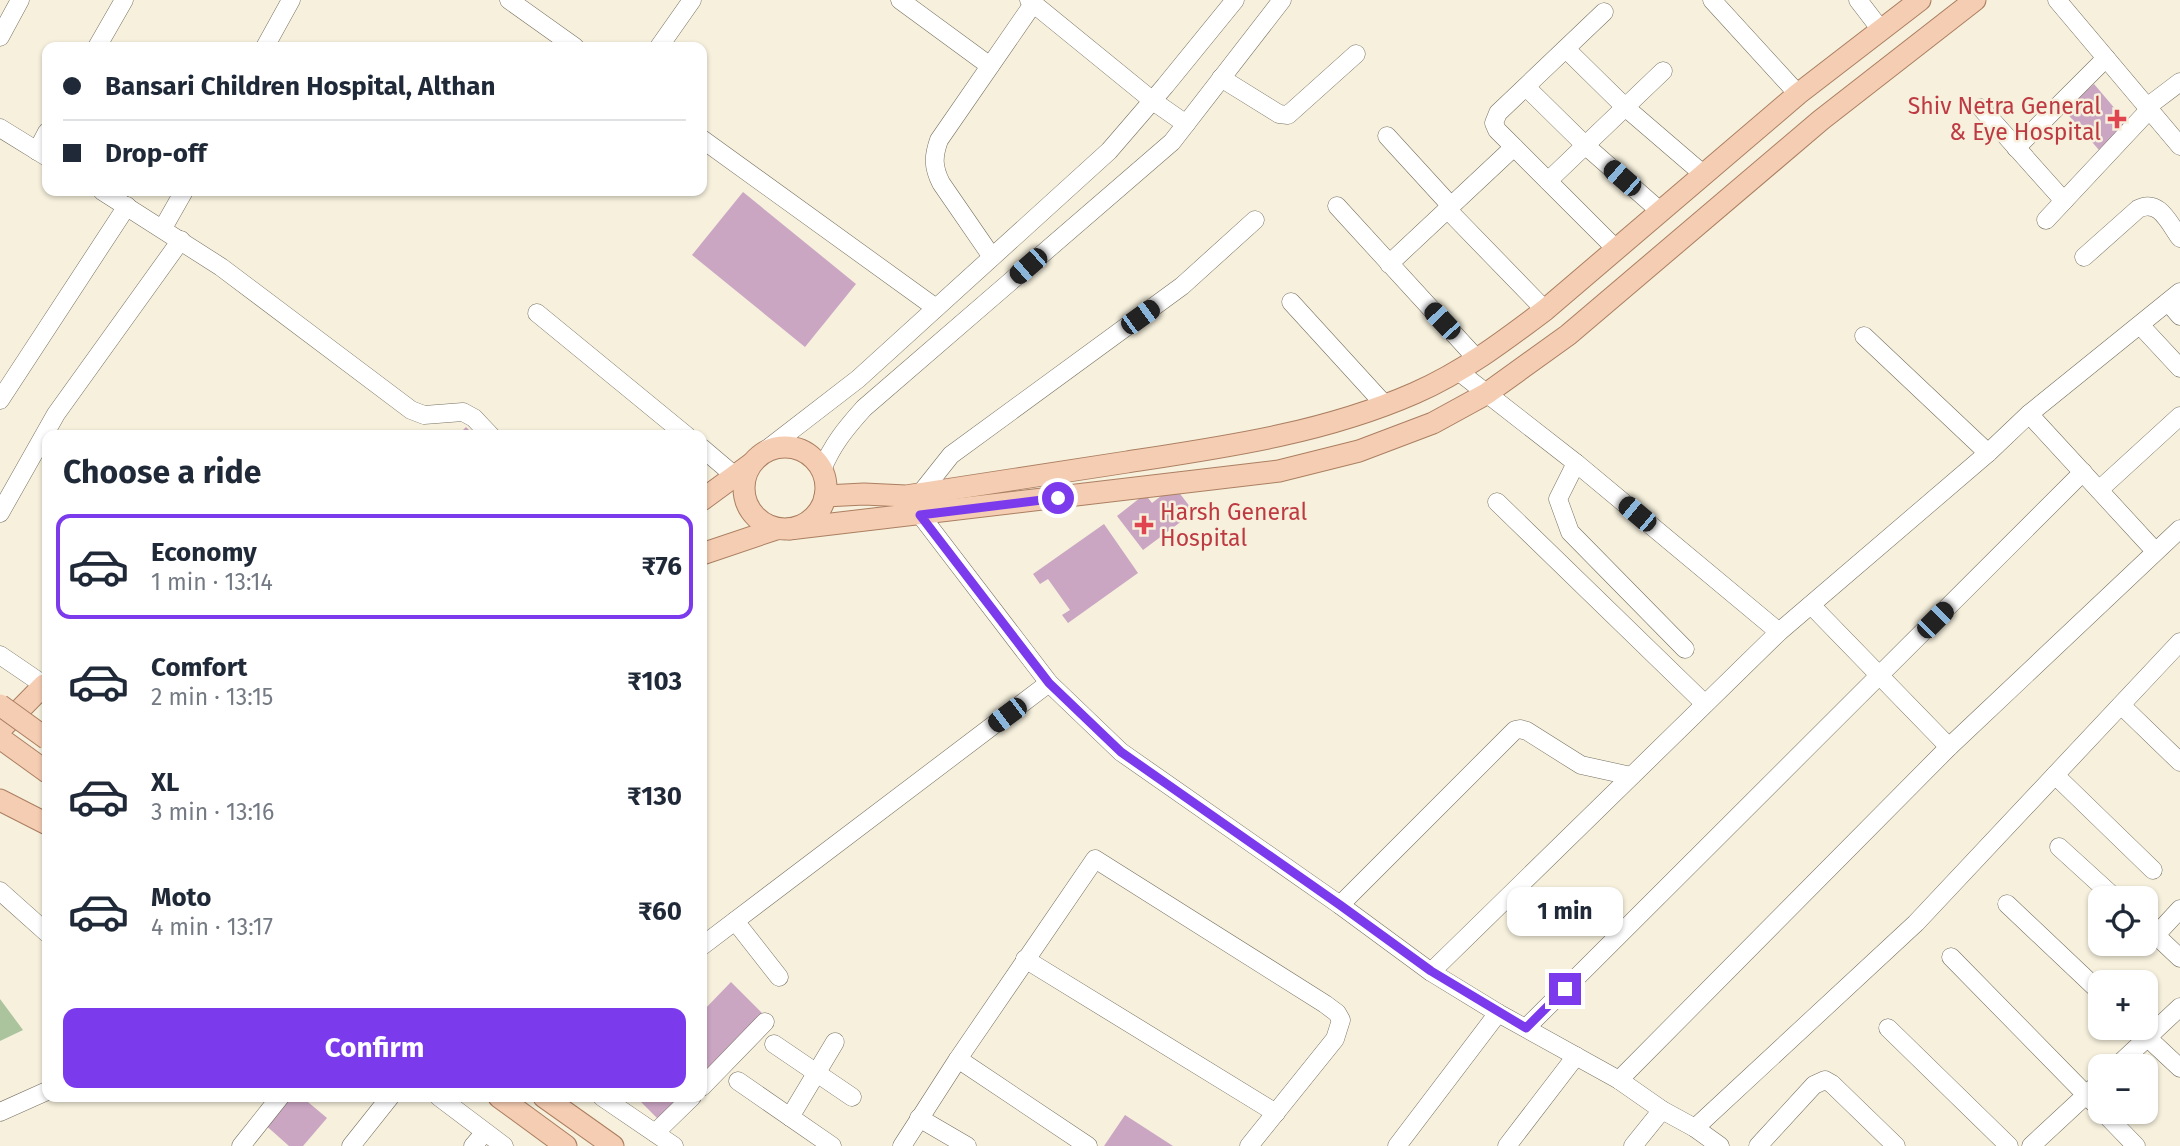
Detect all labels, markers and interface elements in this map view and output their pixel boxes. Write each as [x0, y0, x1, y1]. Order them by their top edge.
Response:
text: Bansari Children Hospital, Althan [105, 71, 495, 102]
place label: Shiv Netra General & Eye Hospital [1908, 92, 2101, 146]
marker: Shiv Netra General & Eye Hospital [2107, 109, 2127, 129]
text: Drop-off [105, 138, 207, 169]
car [1600, 156, 1645, 200]
car [1006, 244, 1051, 288]
car [1117, 296, 1164, 338]
car [1420, 298, 1465, 344]
text: Choose a ride [63, 453, 261, 491]
route start [1042, 482, 1074, 514]
car [1615, 492, 1660, 536]
place label: Harsh General Hospital [1160, 498, 1307, 552]
marker: Harsh General Hospital [1134, 515, 1154, 535]
icon: car [67, 535, 130, 598]
text: Economy [151, 537, 257, 568]
text: ₹76 [642, 551, 682, 582]
text: 1 min · 13:14 [151, 568, 273, 596]
car [1913, 598, 1958, 642]
icon: car [67, 650, 130, 713]
text: Comfort [151, 652, 247, 683]
text: ₹103 [627, 666, 682, 697]
text: 2 min · 13:15 [151, 683, 273, 711]
car [984, 694, 1031, 736]
icon: car [67, 765, 130, 828]
text: XL [151, 767, 179, 798]
text: ₹130 [627, 781, 682, 812]
text: 3 min · 13:16 [151, 798, 274, 826]
icon: car [67, 880, 130, 943]
text: Moto [151, 882, 211, 913]
map controls [2088, 886, 2158, 1124]
button: locate [2088, 886, 2158, 956]
callout: 1 min [1507, 888, 1623, 936]
text: ₹60 [638, 896, 682, 927]
text: 1 min [1537, 897, 1593, 925]
text: 4 min · 13:17 [151, 913, 273, 941]
button: + [2088, 970, 2158, 1040]
route end [1549, 973, 1581, 1005]
button: Confirm [63, 1008, 686, 1088]
button: − [2088, 1054, 2158, 1124]

